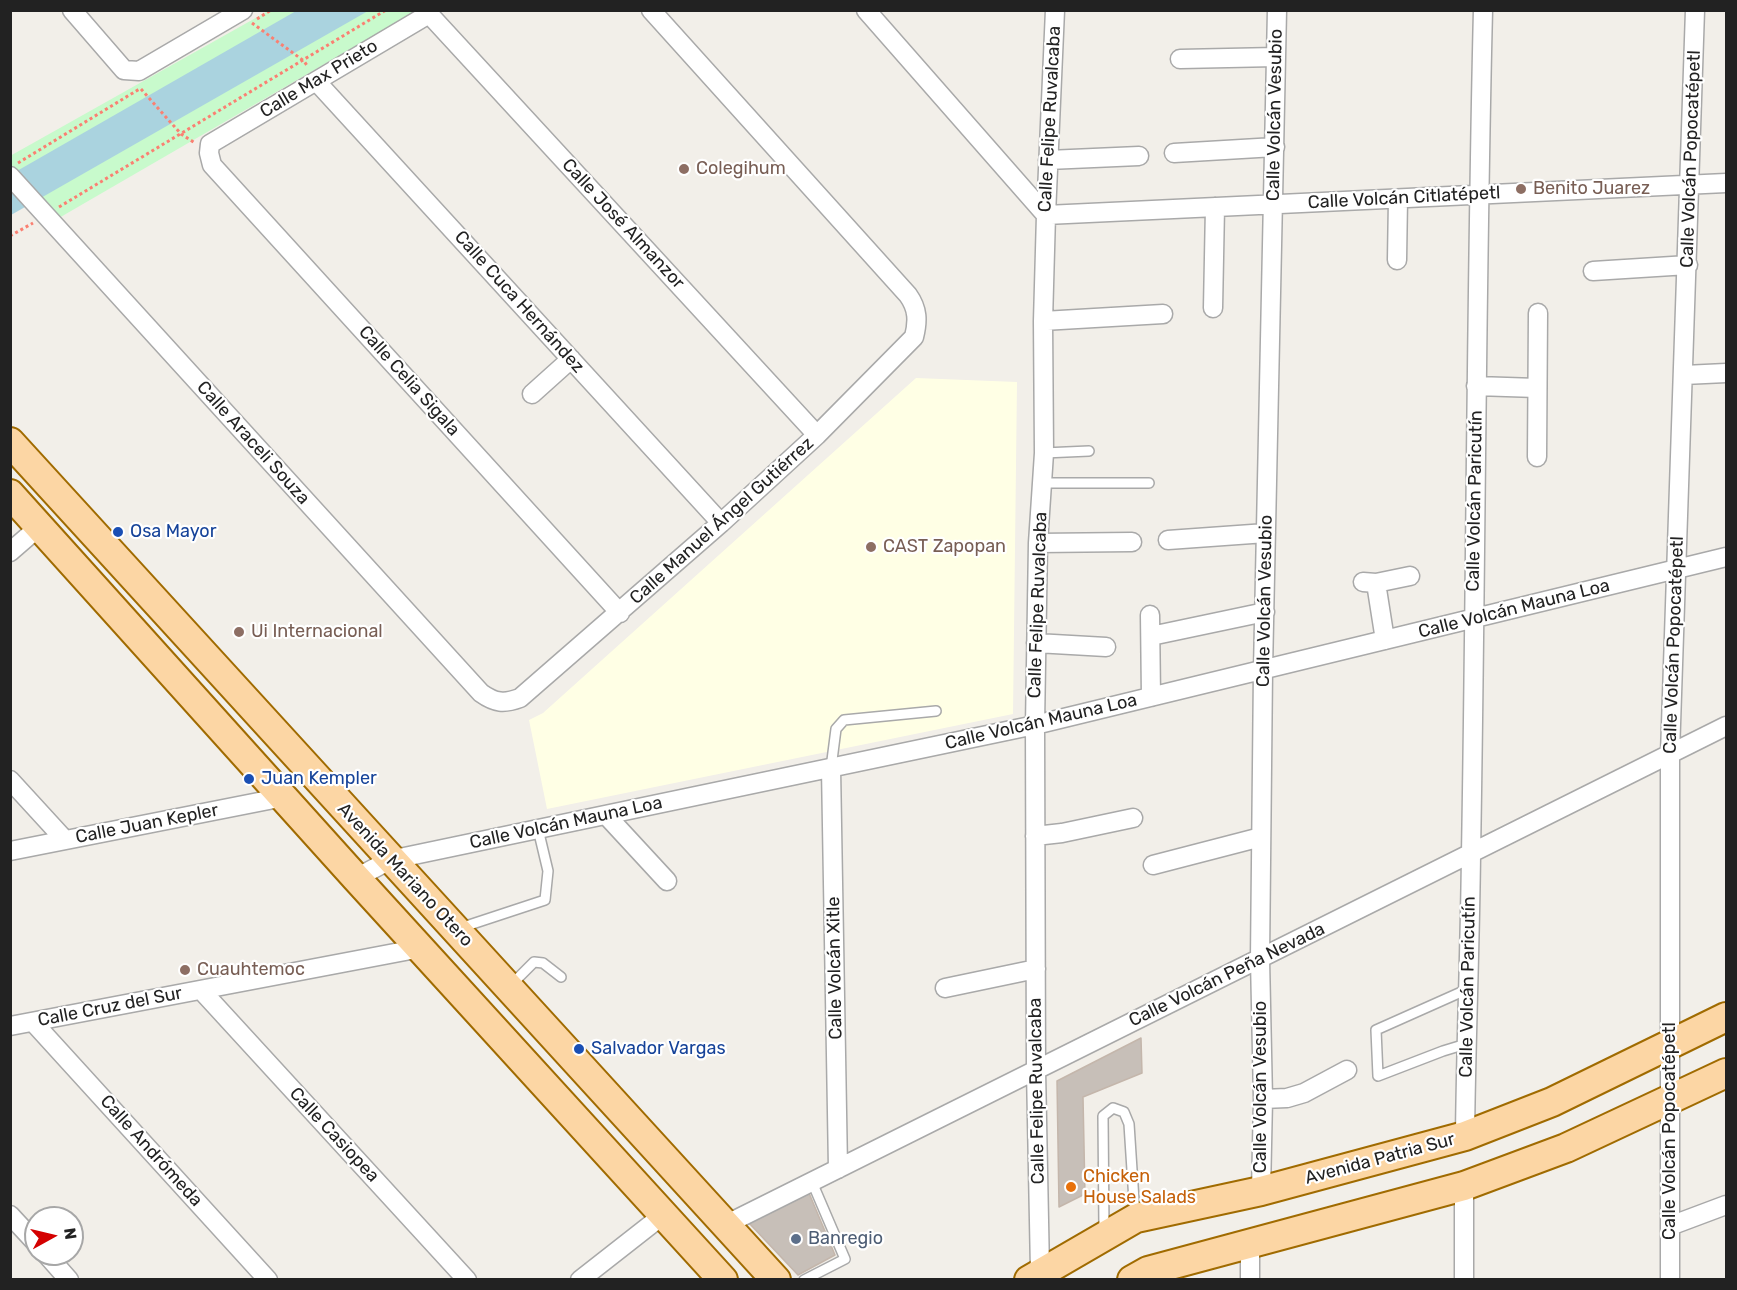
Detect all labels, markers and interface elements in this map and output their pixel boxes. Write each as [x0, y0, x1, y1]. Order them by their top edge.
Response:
street label: Calle Felipe Ruvalcaba [1034, 25, 1066, 213]
street label: Calle Volcán Vesubio [1263, 29, 1287, 201]
street label: Calle Max Prieto [256, 35, 382, 123]
street label: Calle Volcán Popocatépetl [1676, 50, 1706, 268]
street label: Calle José Almanzor [557, 154, 689, 294]
place label: Colegihum [696, 158, 786, 180]
marker: Colegihum [677, 162, 691, 176]
place label: Benito Juarez [1533, 178, 1650, 200]
street label: Calle Volcán Citlatépetl [1307, 182, 1501, 214]
marker: Benito Juarez [1514, 182, 1528, 196]
street label: Calle Cuca Hernández [450, 227, 588, 377]
street label: Calle Celia Sigala [354, 321, 464, 441]
street label: Calle Araceli Souza [192, 377, 314, 509]
street label: Calle Volcán Paricutín [1463, 410, 1487, 592]
street label: Calle Manuel Ángel Gutiérrez [626, 433, 818, 609]
street label: Calle Felipe Ruvalcaba [1024, 511, 1052, 699]
street label: Calle Volcán Vesubio [1253, 515, 1277, 687]
place label: Osa Mayor [130, 521, 217, 543]
marker: Osa Mayor [111, 525, 125, 539]
place label: CAST Zapopan [883, 536, 1006, 558]
street label: Calle Volcán Popocatépetl [1659, 536, 1689, 754]
marker: CAST Zapopan [864, 540, 878, 554]
street label: Calle Volcán Mauna Loa [1416, 575, 1612, 643]
place label: Ui Internacional [251, 621, 383, 643]
marker: Ui Internacional [232, 625, 246, 639]
street label: Calle Volcán Mauna Loa [943, 689, 1139, 755]
place label: Juan Kempler [261, 768, 377, 790]
marker: Juan Kempler [242, 772, 256, 786]
street label: Calle Volcán Mauna Loa [468, 792, 664, 854]
street label: Avenida Mariano Otero [333, 799, 477, 951]
street label: Calle Juan Kepler [74, 800, 220, 848]
street label: Calle Volcán Xitle [823, 896, 847, 1040]
street label: Calle Volcán Paricutín [1456, 896, 1480, 1078]
street label: Calle Volcán Peña Nevada [1126, 918, 1328, 1032]
place label: Cuauhtemoc [197, 959, 305, 981]
marker: Cuauhtemoc [178, 963, 192, 977]
street label: Calle Cruz del Sur [36, 982, 184, 1032]
street label: Calle Felipe Ruvalcaba [1025, 998, 1049, 1184]
street label: Calle Volcán Vesubio [1250, 1001, 1272, 1173]
street label: Calle Volcán Popocatépetl [1659, 1022, 1681, 1240]
place label: Salvador Vargas [591, 1038, 726, 1060]
marker: Salvador Vargas [572, 1042, 586, 1056]
street label: Calle Casiopea [285, 1083, 383, 1187]
street label: Calle Andrómeda [95, 1091, 207, 1211]
street label: Avenida Patria Sur [1303, 1129, 1457, 1189]
place label: Chicken House Salads [1083, 1166, 1196, 1208]
marker: Chicken House Salads [1064, 1180, 1078, 1194]
north arrow [24, 1206, 84, 1266]
text: N [60, 1227, 81, 1241]
place label: Banregio [808, 1228, 883, 1250]
marker: Banregio [789, 1232, 803, 1246]

